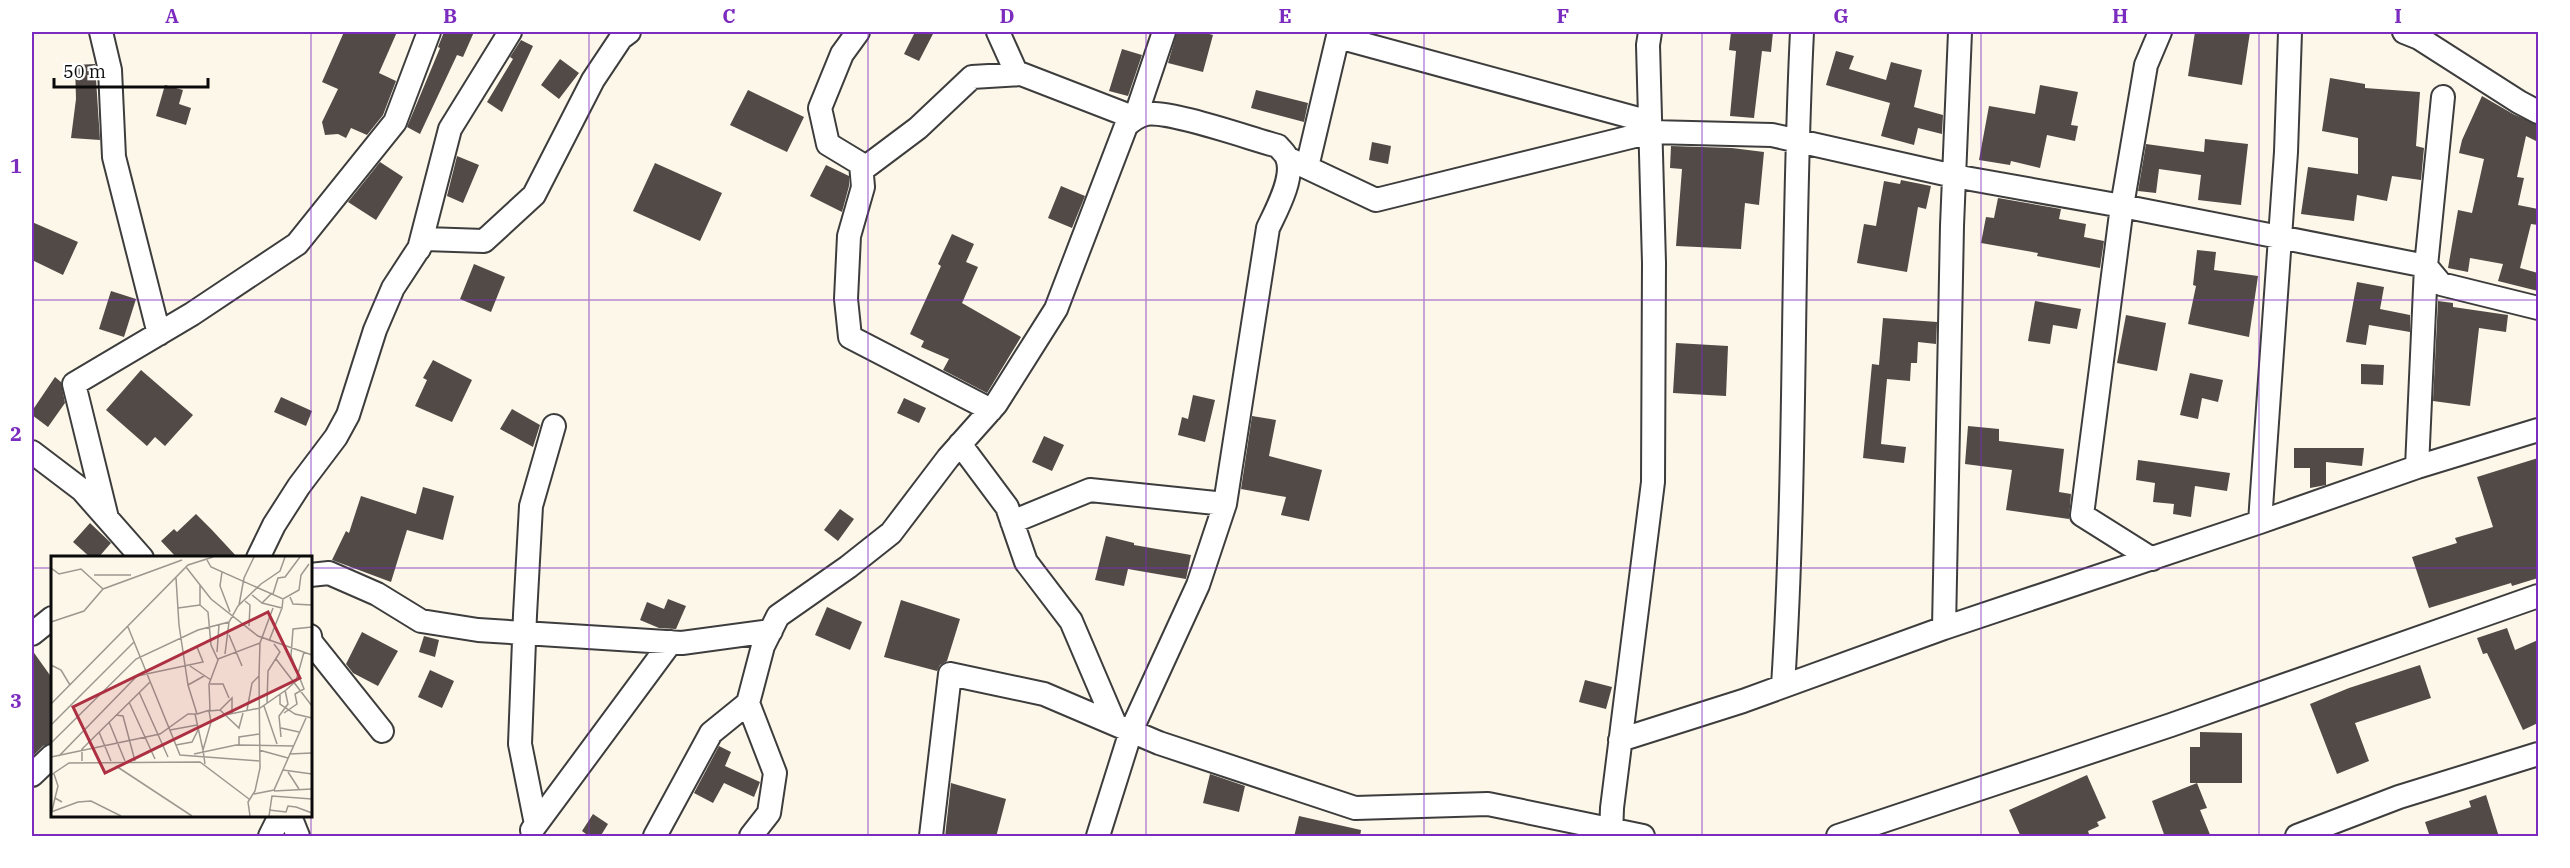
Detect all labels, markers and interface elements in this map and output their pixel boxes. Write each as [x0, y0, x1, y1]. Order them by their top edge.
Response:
text: A [165, 2, 179, 29]
text: B [443, 2, 457, 29]
text: C [722, 2, 736, 29]
text: D [999, 2, 1015, 29]
text: E [1278, 2, 1292, 29]
text: F [1557, 2, 1569, 29]
text: G [1833, 2, 1849, 29]
text: H [2112, 2, 2128, 29]
text: I [2394, 2, 2402, 29]
scale bar [54, 51, 208, 89]
text: 50 m [63, 60, 106, 83]
text: 1 [10, 152, 22, 179]
text: 2 [10, 420, 22, 447]
inset map [51, 556, 312, 817]
text: 3 [10, 687, 22, 714]

